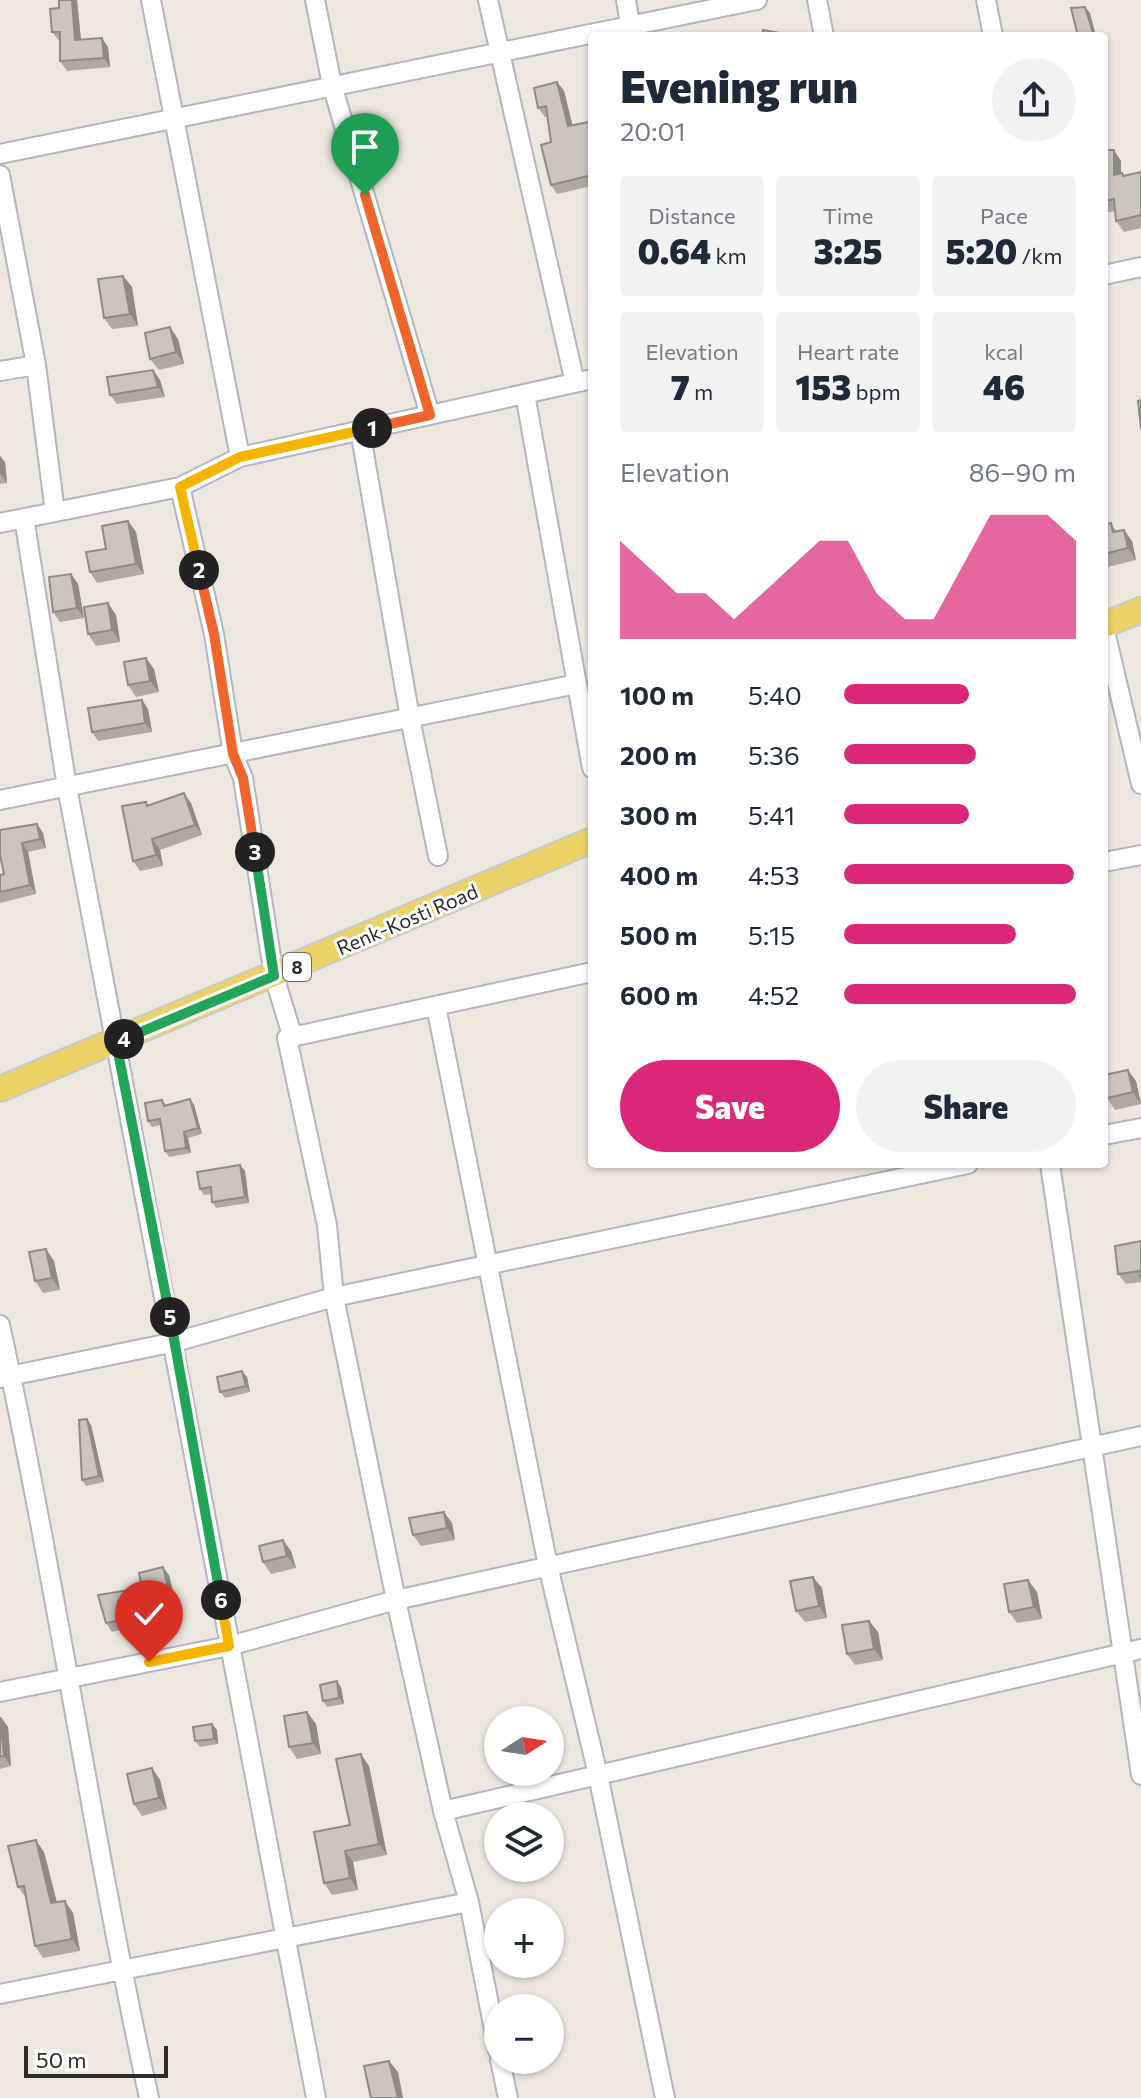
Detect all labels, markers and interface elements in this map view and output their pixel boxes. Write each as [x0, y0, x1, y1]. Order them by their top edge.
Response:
text: Evening run [620, 58, 858, 112]
button: share [992, 58, 1076, 142]
pin [331, 113, 399, 195]
text: 20:01 [620, 115, 686, 146]
icon: arrive [343, 125, 387, 169]
text: Distance [648, 202, 736, 229]
text: Time [823, 202, 873, 229]
text: Pace [980, 202, 1028, 229]
text: 0.64 [637, 229, 711, 271]
text: 3:25 [813, 229, 883, 271]
text: 5:20 [946, 229, 1017, 271]
text: km [711, 242, 747, 269]
text: /km [1017, 242, 1062, 269]
text: Elevation [646, 338, 738, 365]
text: Heart rate [797, 338, 899, 365]
text: kcal [984, 338, 1024, 365]
text: 7 [671, 365, 690, 407]
text: 153 [795, 365, 851, 407]
text: 46 [983, 365, 1025, 407]
text: m [690, 378, 713, 405]
text: bpm [851, 378, 901, 405]
pin: 1 [352, 408, 392, 448]
text: 1 [367, 414, 377, 441]
text: Elevation [620, 456, 730, 487]
text: 86–90 m [969, 456, 1076, 487]
pin: 2 [179, 550, 219, 590]
text: 2 [193, 556, 205, 583]
text: 100 m [620, 679, 694, 710]
text: 5:40 [748, 679, 802, 710]
text: 200 m [620, 739, 697, 770]
text: 5:36 [748, 739, 800, 770]
text: 300 m [620, 799, 697, 830]
text: 5:41 [748, 799, 795, 830]
pin: 3 [235, 832, 275, 872]
text: 3 [249, 838, 261, 865]
text: 400 m [620, 859, 698, 890]
text: 4:53 [748, 859, 800, 890]
street label: Renk-Kosti Road [333, 878, 481, 960]
text: 500 m [620, 919, 697, 950]
text: 5:15 [748, 919, 795, 950]
road number: 8 [283, 953, 311, 981]
text: 600 m [620, 979, 698, 1010]
text: 4:52 [748, 979, 799, 1010]
pin: 4 [104, 1019, 144, 1059]
text: 4 [117, 1025, 131, 1052]
button: Save [620, 1060, 840, 1152]
button: Share [856, 1060, 1076, 1152]
pin: 5 [150, 1297, 190, 1337]
text: 5 [164, 1303, 176, 1330]
pin [115, 1580, 183, 1662]
pin: 6 [201, 1580, 241, 1620]
text: 6 [214, 1586, 228, 1613]
icon: check [127, 1592, 171, 1636]
north arrow [484, 1706, 564, 1786]
map controls [484, 1706, 564, 2074]
button: layers [484, 1802, 564, 1882]
button: + [484, 1898, 564, 1978]
button: − [484, 1994, 564, 2074]
scale bar [24, 2042, 168, 2078]
text: 50 m [36, 2046, 86, 2073]

